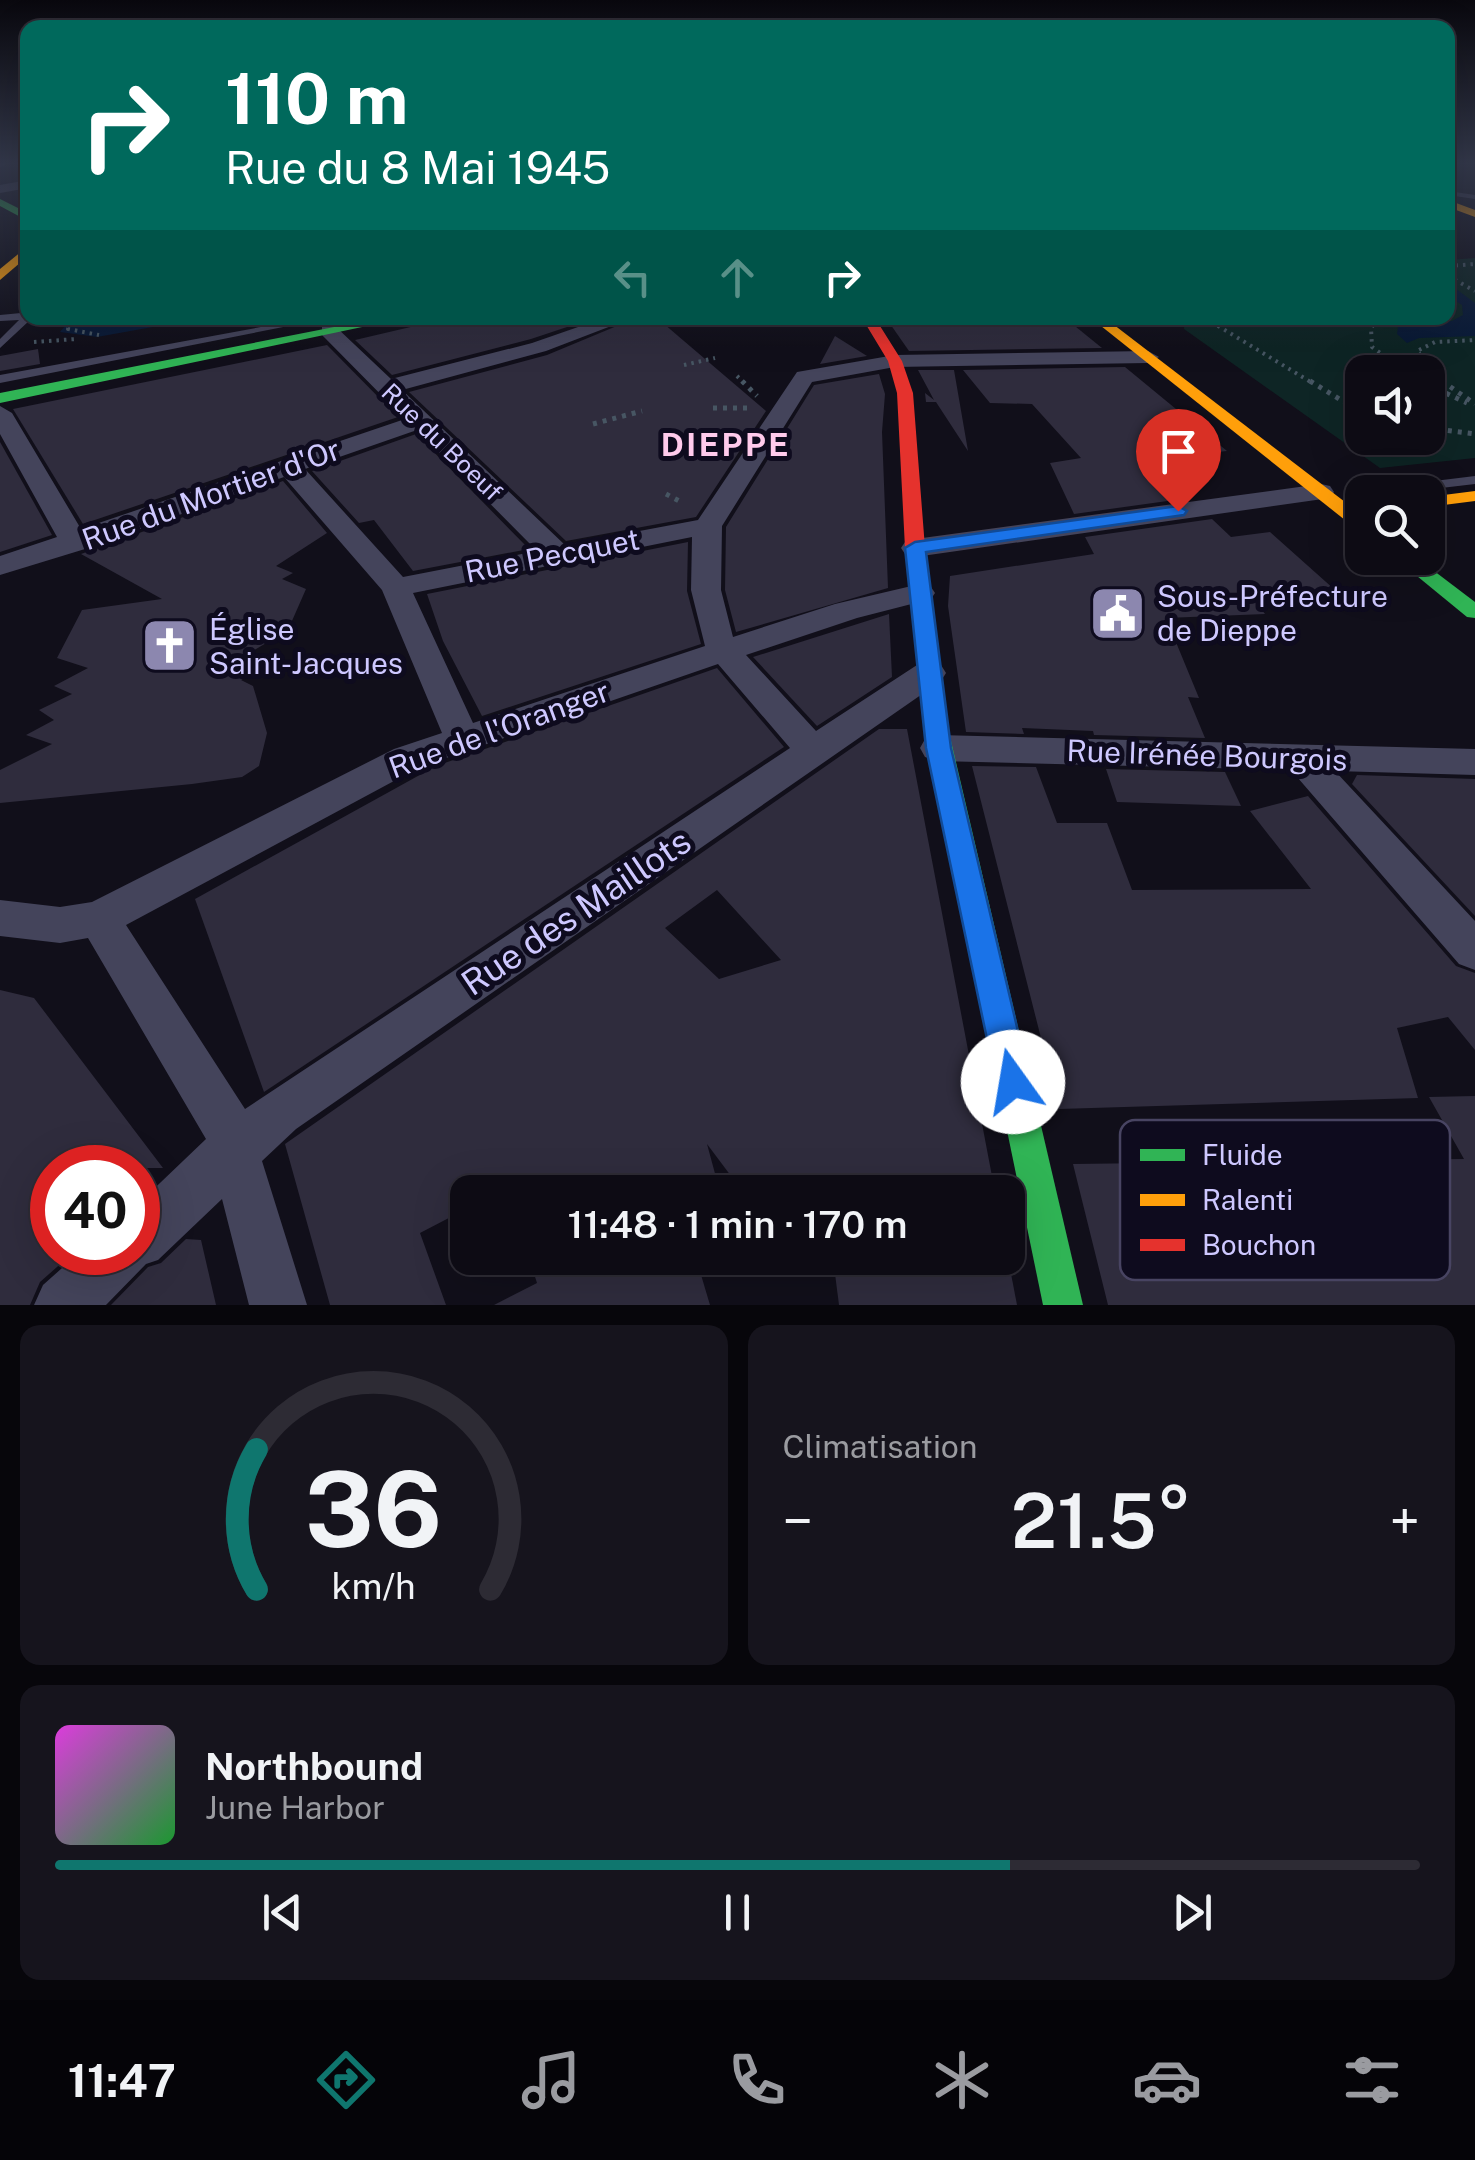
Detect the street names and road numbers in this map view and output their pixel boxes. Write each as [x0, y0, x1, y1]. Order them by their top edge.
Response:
street label: Rue du Boeuf [375, 377, 509, 507]
street label: Rue du Mortier d'Or [77, 431, 345, 557]
street label: Rue Pecquet [462, 520, 642, 590]
street label: Rue de l'Oranger [384, 672, 614, 786]
street label: Rue Irénée Bourgois [1066, 732, 1348, 778]
street label: Rue des Maillots [454, 820, 698, 1004]

